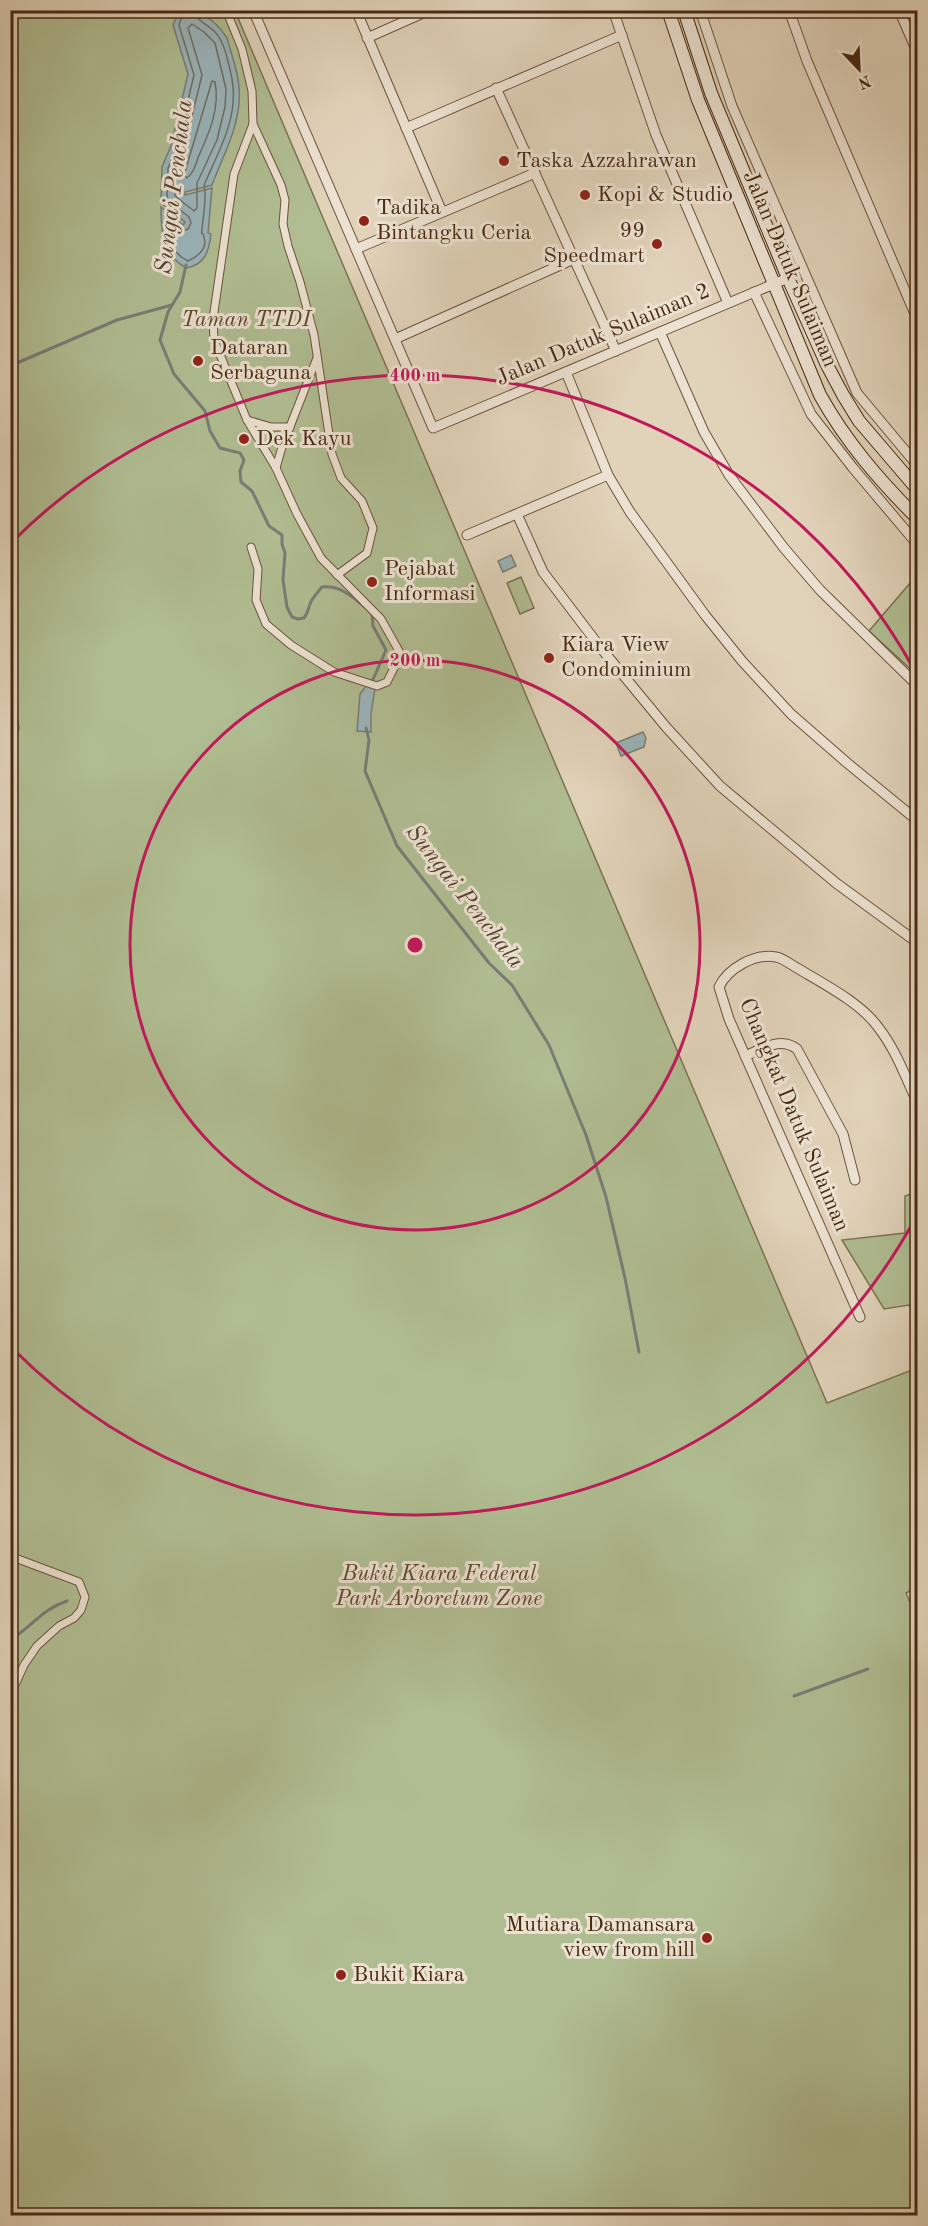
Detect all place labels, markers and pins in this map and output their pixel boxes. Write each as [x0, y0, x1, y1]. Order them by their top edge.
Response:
place label: Taska Azzahrawan [516, 150, 697, 172]
marker: Taska Azzahrawan [497, 154, 511, 168]
place label: Kopi & Studio [597, 184, 733, 206]
marker: Kopi & Studio [578, 188, 592, 202]
place label: Tadika Bintangku Ceria [376, 197, 531, 244]
marker: Tadika Bintangku Ceria [357, 214, 371, 228]
place label: 99 Speedmart [543, 220, 645, 267]
marker: 99 Speedmart [650, 237, 664, 251]
place label: Dataran Serbaguna [210, 337, 311, 384]
marker: Dataran Serbaguna [191, 354, 205, 368]
place label: Dek Kayu [256, 428, 352, 450]
marker: Dek Kayu [237, 432, 251, 446]
place label: Pejabat Informasi [384, 558, 476, 605]
marker: Pejabat Informasi [365, 575, 379, 589]
place label: Kiara View Condominium [561, 634, 691, 681]
marker: Kiara View Condominium [542, 651, 556, 665]
centre of rings [405, 935, 425, 955]
place label: Mutiara Damansara view from hill [506, 1914, 695, 1961]
marker: Mutiara Damansara view from hill [700, 1931, 714, 1945]
place label: Bukit Kiara [353, 1964, 465, 1986]
marker: Bukit Kiara [334, 1968, 348, 1982]

